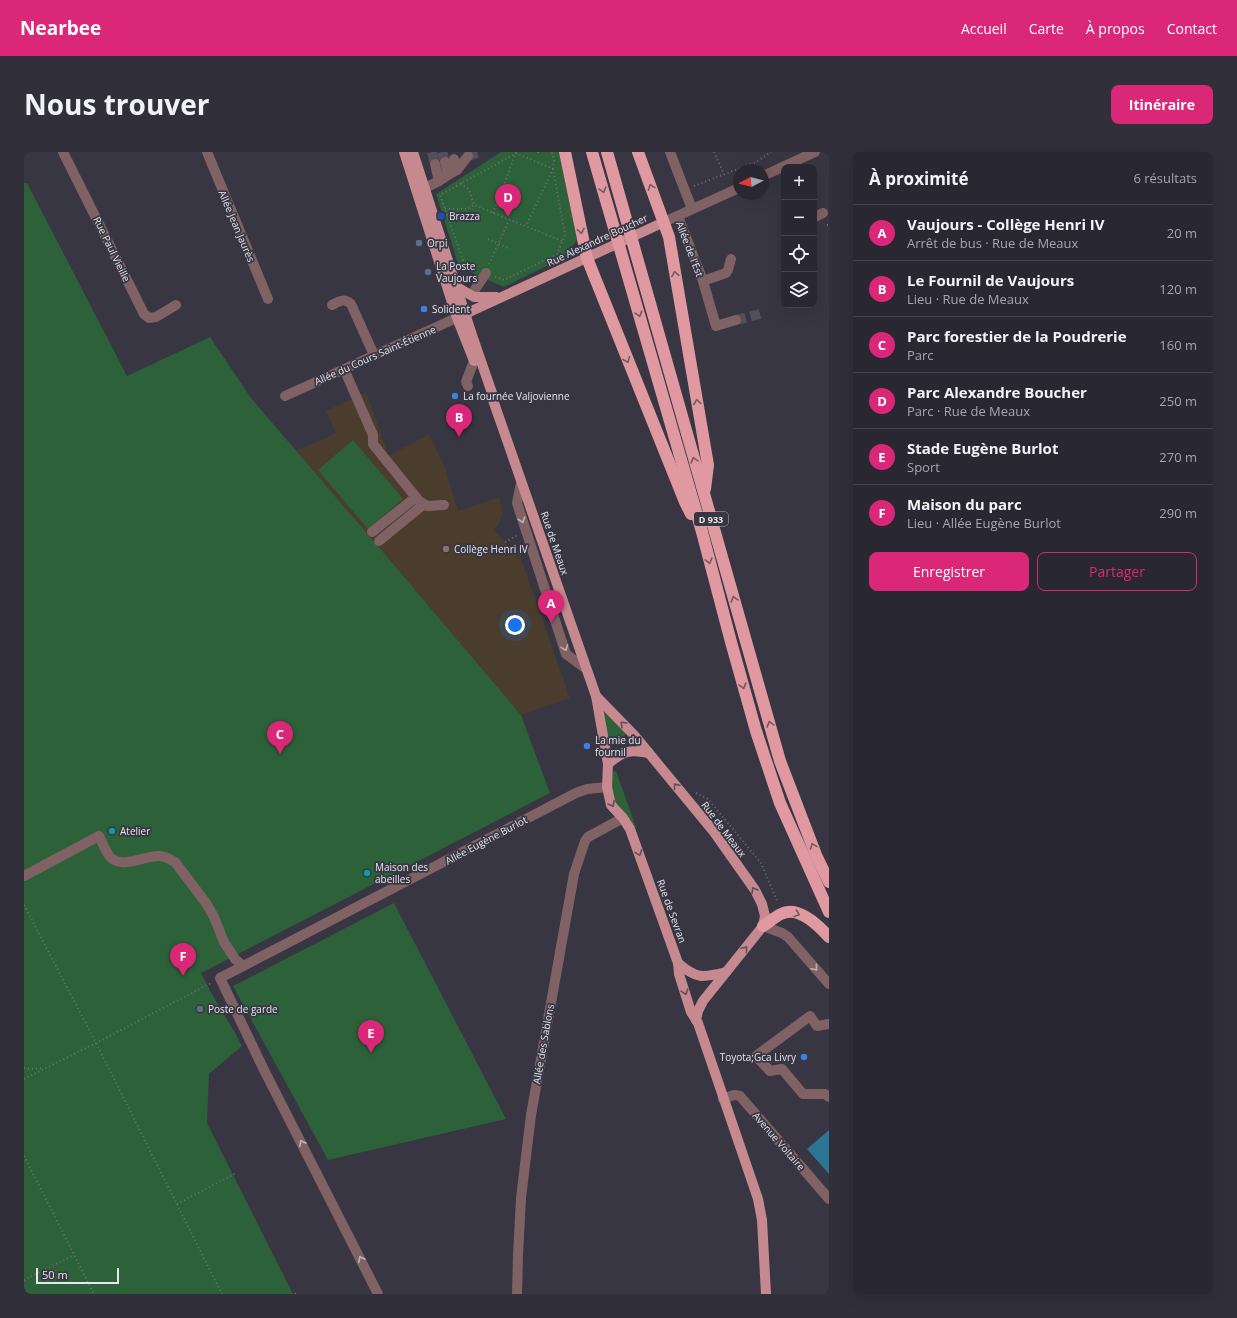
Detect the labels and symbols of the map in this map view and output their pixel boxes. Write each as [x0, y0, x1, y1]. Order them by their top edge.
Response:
north arrow [733, 164, 769, 200]
pin: D [495, 184, 521, 217]
one-way arrow [648, 184, 656, 191]
one-way arrow [598, 186, 607, 193]
street label: Allée Jean Jaurès [216, 188, 259, 264]
place label: Brazza [449, 209, 480, 223]
marker: Brazza [436, 211, 446, 221]
street label: Rue Alexandre Boucher [544, 211, 650, 269]
street label: Rue Paul Vieille [90, 214, 134, 284]
street label: Allée de l'Est [673, 219, 707, 279]
one-way arrow [576, 228, 584, 235]
place label: Orpi [427, 236, 448, 250]
marker: Orpi [414, 238, 424, 248]
place label: La Poste Vaujours [436, 259, 477, 285]
marker: La Poste Vaujours [423, 267, 433, 277]
one-way arrow [671, 271, 680, 277]
place label: Solident [432, 302, 470, 316]
marker: Solident [419, 304, 429, 314]
one-way arrow [634, 311, 643, 318]
street label: Allée du Cours Saint-Étienne [312, 322, 438, 388]
one-way arrow [623, 356, 631, 363]
place label: La fournée Valjovienne [463, 389, 570, 403]
marker: La fournée Valjovienne [450, 391, 460, 401]
one-way arrow [693, 399, 701, 406]
pin: B [446, 404, 472, 437]
one-way arrow [690, 457, 699, 464]
street label: Rue de Meaux [538, 509, 573, 577]
road number: D 933 [694, 512, 728, 526]
one-way arrow [517, 517, 526, 524]
place label: Collège Henri IV [454, 542, 528, 556]
marker: Collège Henri IV [441, 544, 451, 554]
one-way arrow [704, 557, 713, 564]
pin: A [538, 590, 564, 623]
one-way arrow [730, 596, 739, 603]
your location [505, 615, 525, 635]
one-way arrow [560, 644, 568, 651]
one-way arrow [738, 682, 747, 689]
one-way arrow [766, 720, 775, 727]
pin: C [267, 721, 293, 754]
one-way arrow [620, 721, 628, 729]
place label: La mie du fournil [595, 733, 641, 759]
marker: La mie du fournil [582, 741, 592, 751]
one-way arrow [674, 784, 681, 791]
street label: Rue de Meaux [698, 798, 750, 860]
one-way arrow [608, 800, 615, 807]
street label: Allée Eugène Burlot [443, 812, 530, 868]
place label: Atelier [120, 824, 150, 838]
marker: Atelier [107, 826, 117, 836]
one-way arrow [809, 843, 817, 850]
one-way arrow [634, 850, 643, 857]
place label: Maison des abeilles [375, 860, 428, 886]
marker: Maison des abeilles [362, 868, 372, 878]
street label: Rue de Sevran [654, 877, 690, 945]
one-way arrow [752, 887, 759, 894]
one-way arrow [794, 909, 801, 918]
pin: F [170, 943, 196, 976]
one-way arrow [740, 947, 747, 954]
one-way arrow [811, 963, 818, 971]
one-way arrow [680, 989, 688, 996]
place label: Poste de garde [208, 1002, 278, 1016]
street label: Allée des Sablons [529, 1003, 557, 1085]
marker: Poste de garde [195, 1004, 205, 1014]
pin: E [358, 1020, 384, 1053]
place label: Toyota;Gca Livry [720, 1050, 797, 1064]
marker: Toyota;Gca Livry [799, 1052, 809, 1062]
street label: Avenue Voltaire [750, 1109, 809, 1174]
one-way arrow [299, 1140, 306, 1148]
one-way arrow [358, 1256, 365, 1264]
scale bar [36, 1266, 119, 1285]

